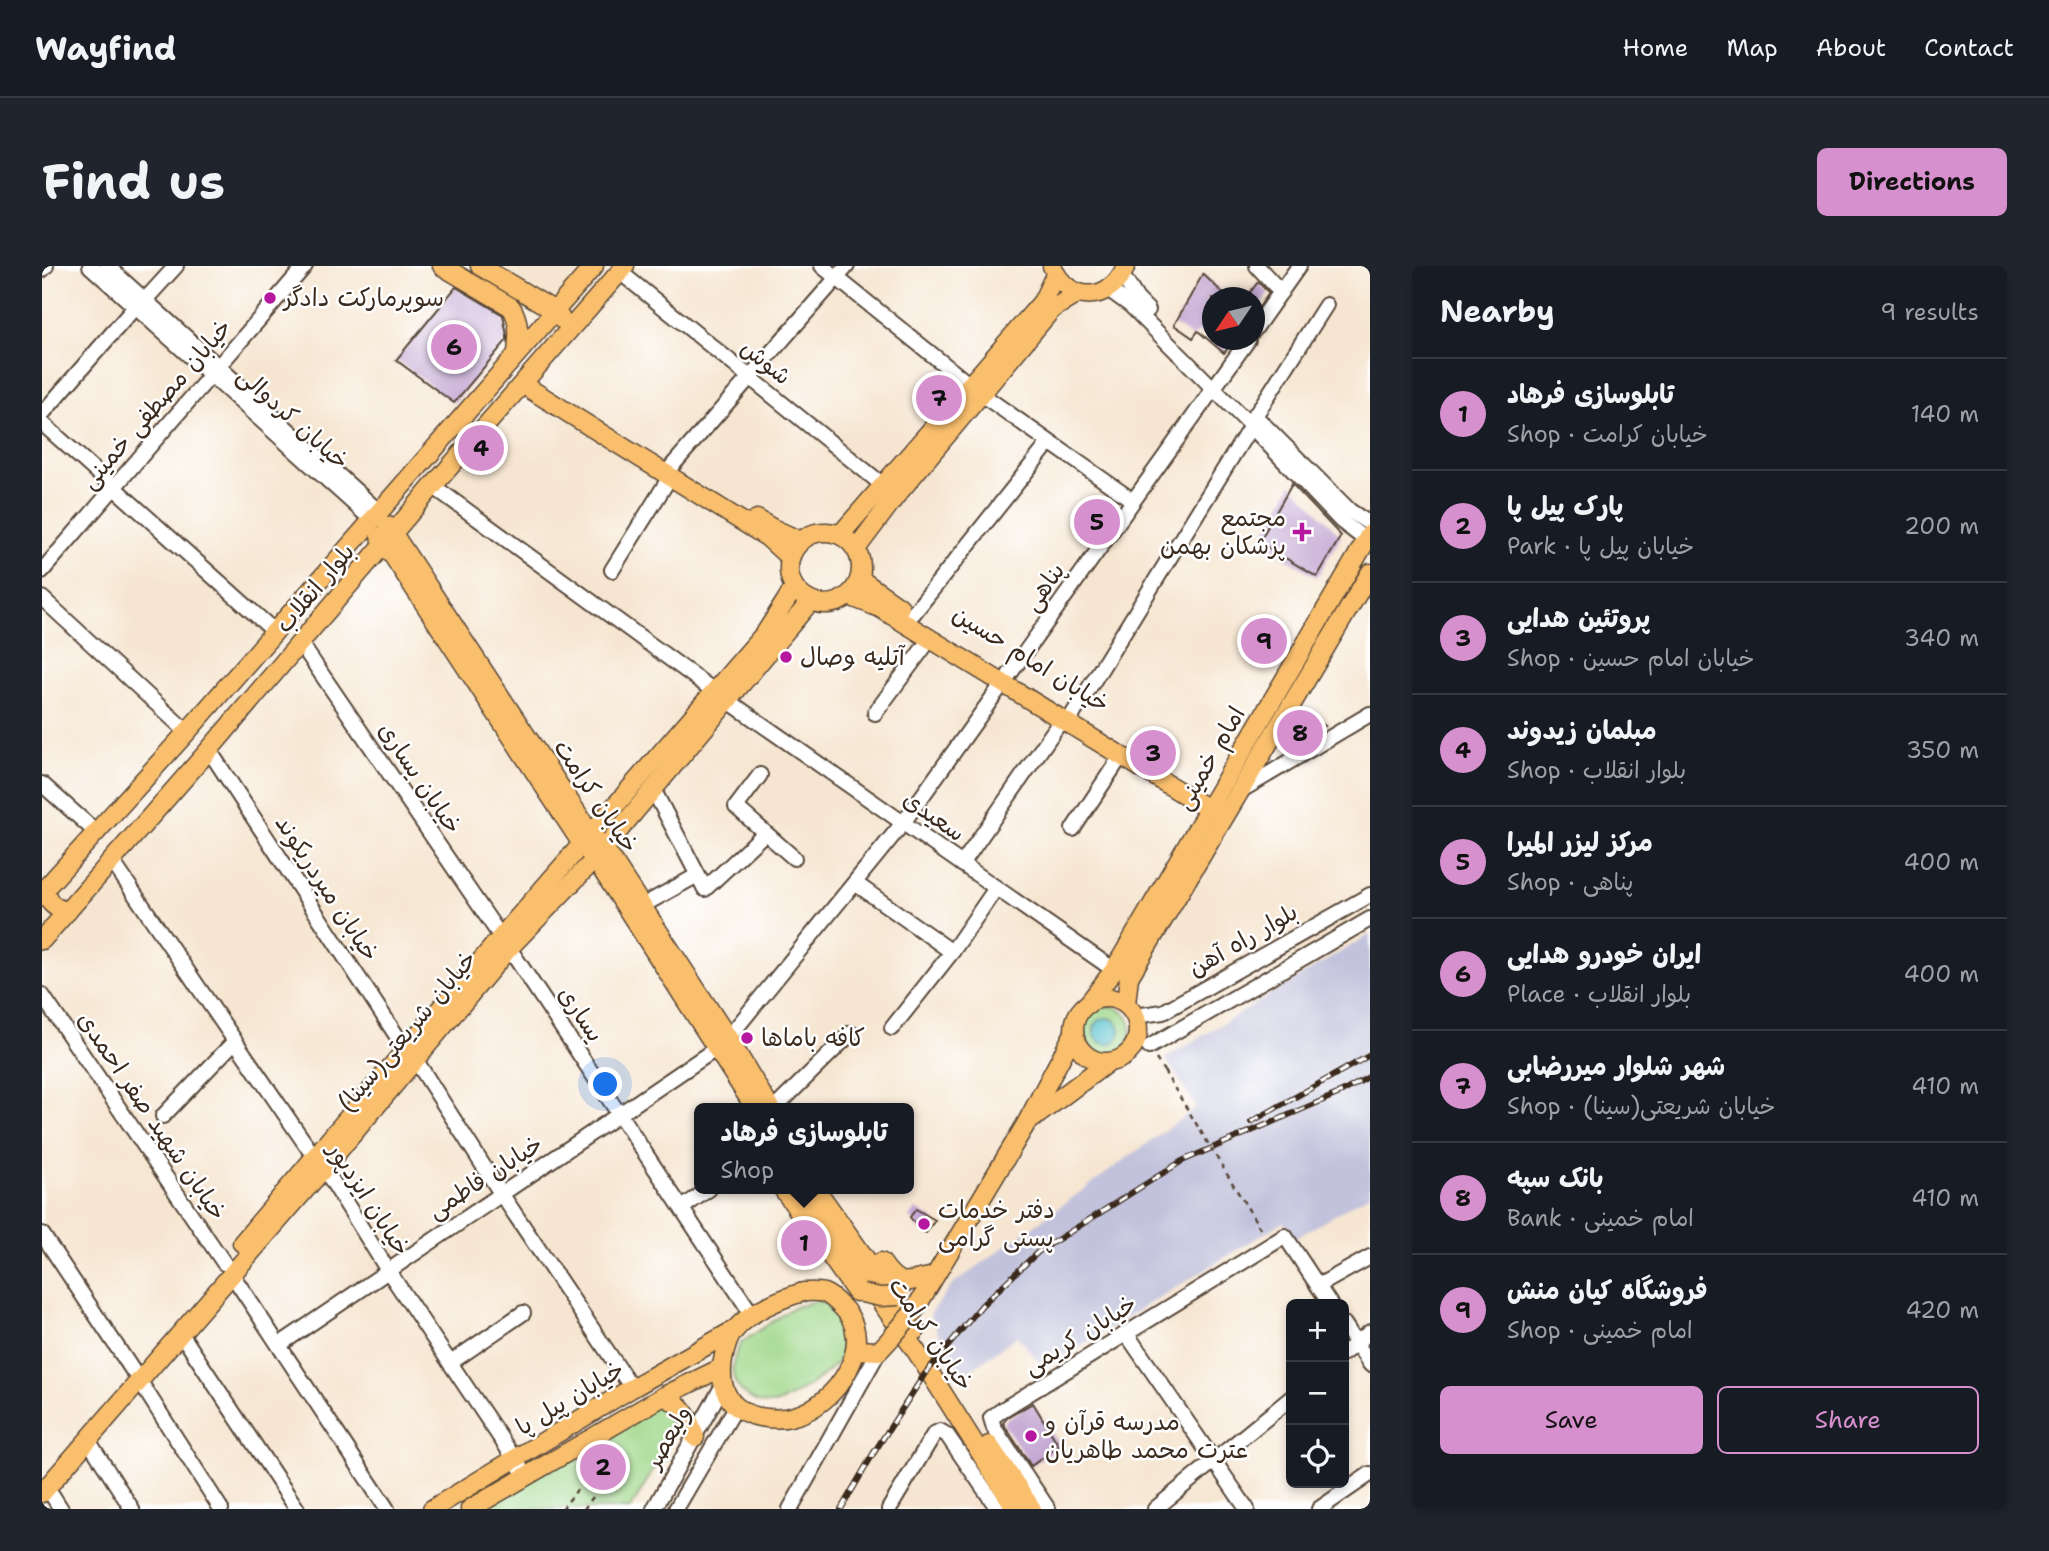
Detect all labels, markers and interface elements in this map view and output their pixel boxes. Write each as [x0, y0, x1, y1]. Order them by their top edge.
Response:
text: Wayfind [35, 26, 176, 71]
text: Home [1622, 32, 1688, 64]
text: Map [1726, 32, 1778, 64]
text: About [1816, 32, 1886, 64]
text: Contact [1924, 32, 2014, 64]
button: Directions [1817, 148, 2007, 216]
text: Find us [42, 149, 225, 215]
place label: سوپرمارکت دادگر [282, 282, 444, 314]
north arrow [1202, 287, 1265, 350]
marker: سوپرمارکت دادگر [262, 290, 278, 306]
text: Nearby [1440, 291, 1555, 332]
text: 9 results [1880, 297, 1979, 327]
street label: خیابان مصطفی خمینی [73, 312, 239, 496]
pin: 6 [431, 321, 477, 373]
street label: شوش [734, 332, 798, 392]
street label: خیابان کردوالی [230, 359, 356, 477]
pin: 7 [916, 372, 962, 424]
text: تابلوسازی فرهاد [1507, 376, 1674, 411]
text: 1 [1458, 399, 1468, 429]
text: 140 m [1911, 399, 1979, 429]
text: Shop · خیابان کرامت [1507, 419, 1708, 449]
pin: 4 [458, 422, 504, 474]
text: پارک پیل پا [1507, 488, 1623, 523]
pin: 5 [1074, 496, 1120, 548]
place label: مجتمع پزشکان بهمن [1160, 502, 1286, 562]
text: 2 [1455, 511, 1471, 541]
text: 200 m [1904, 511, 1979, 541]
marker: مجتمع پزشکان بهمن [1292, 522, 1312, 542]
text: Park · خیابان پیل پا [1507, 531, 1694, 561]
street label: بلوار انقلاب [268, 536, 362, 640]
street label: پناهی [1016, 556, 1072, 618]
street label: خیابان امام حسین [946, 598, 1115, 722]
text: پروتئین هدایی [1507, 600, 1650, 635]
pin: 9 [1241, 615, 1287, 667]
text: 3 [1455, 623, 1471, 653]
text: 340 m [1904, 623, 1979, 653]
place label: آتلیه وصال [800, 641, 906, 673]
text: Shop · خیابان امام حسین [1507, 643, 1754, 673]
marker: آتلیه وصال [778, 649, 794, 665]
street label: امام خمینی [1167, 700, 1254, 817]
pin: 8 [1277, 707, 1323, 759]
text: مبلمان زیدوند [1507, 712, 1657, 747]
street label: خیابان یساری [371, 716, 469, 840]
pin: 3 [1130, 727, 1176, 779]
street label: خیابان کرامت [546, 733, 646, 859]
text: 4 [1455, 735, 1471, 765]
text: 350 m [1906, 735, 1979, 765]
text: Shop · بلوار انقلاب [1507, 755, 1686, 785]
street label: سعیدی [897, 783, 971, 849]
street label: خیابان میردریکوند [268, 809, 386, 967]
text: مرکز لیزر المیرا [1507, 824, 1653, 859]
text: 5 [1456, 847, 1470, 877]
text: 400 m [1903, 847, 1979, 877]
text: Shop · پناهی [1507, 867, 1633, 897]
street label: بلوار راه آهن [1182, 896, 1304, 984]
text: ایران خودرو هدایی [1507, 936, 1701, 971]
street label: خیابان شریعتی(سینا) [330, 944, 484, 1118]
text: 6 [1455, 959, 1471, 989]
text: 400 m [1903, 959, 1979, 989]
text: Place · بلوار انقلاب [1507, 979, 1691, 1009]
street label: یساری [551, 980, 611, 1048]
street label: خیابان شهید صفر احمدی [70, 1005, 234, 1227]
place label: کافه باماها [761, 1022, 865, 1054]
marker: کافه باماها [739, 1030, 755, 1046]
text: شهر شلوار میررضابی [1507, 1048, 1725, 1083]
your location [588, 1067, 622, 1101]
text: 7 [1455, 1071, 1471, 1101]
text: 410 m [1911, 1071, 1979, 1101]
text: Shop · خیابان شریعتی(سینا) [1507, 1091, 1775, 1121]
popup [694, 1103, 914, 1194]
text: تابلوسازی فرهاد [720, 1114, 888, 1149]
street label: خیابان فاطمی [421, 1128, 549, 1226]
street label: خیابان ایزدپور [319, 1134, 418, 1262]
text: Shop [720, 1155, 774, 1185]
text: بانک سپه [1507, 1160, 1604, 1195]
text: 8 [1455, 1183, 1471, 1213]
text: 410 m [1911, 1183, 1979, 1213]
place label: دفتر خدمات پستی گرامی [938, 1194, 1055, 1254]
text: Bank · امام خمینی [1507, 1203, 1694, 1233]
marker: دفتر خدمات پستی گرامی [916, 1216, 932, 1232]
pin: 1 [781, 1217, 827, 1269]
street label: خیابان کرامت [881, 1271, 981, 1397]
text: فروشگاه کیان منش [1507, 1272, 1708, 1307]
street label: خیابان کریمی [1017, 1288, 1143, 1382]
text: 9 [1455, 1295, 1471, 1325]
text: 420 m [1905, 1295, 1979, 1325]
map controls [1286, 1299, 1349, 1488]
button: + [1286, 1299, 1349, 1362]
text: Shop · امام خمینی [1507, 1315, 1693, 1345]
street label: خیابان پیل پا [510, 1353, 630, 1443]
button: − [1286, 1362, 1349, 1425]
button: Save [1440, 1386, 1703, 1454]
button: Share [1717, 1386, 1979, 1454]
street label: ولیعصر [636, 1400, 699, 1476]
place label: مدرسه قرآن و عترت محمد طاهریان [1043, 1406, 1248, 1466]
button: locate [1286, 1425, 1349, 1488]
marker: مدرسه قرآن و عترت محمد طاهریان [1023, 1428, 1039, 1444]
pin: 2 [580, 1441, 626, 1493]

